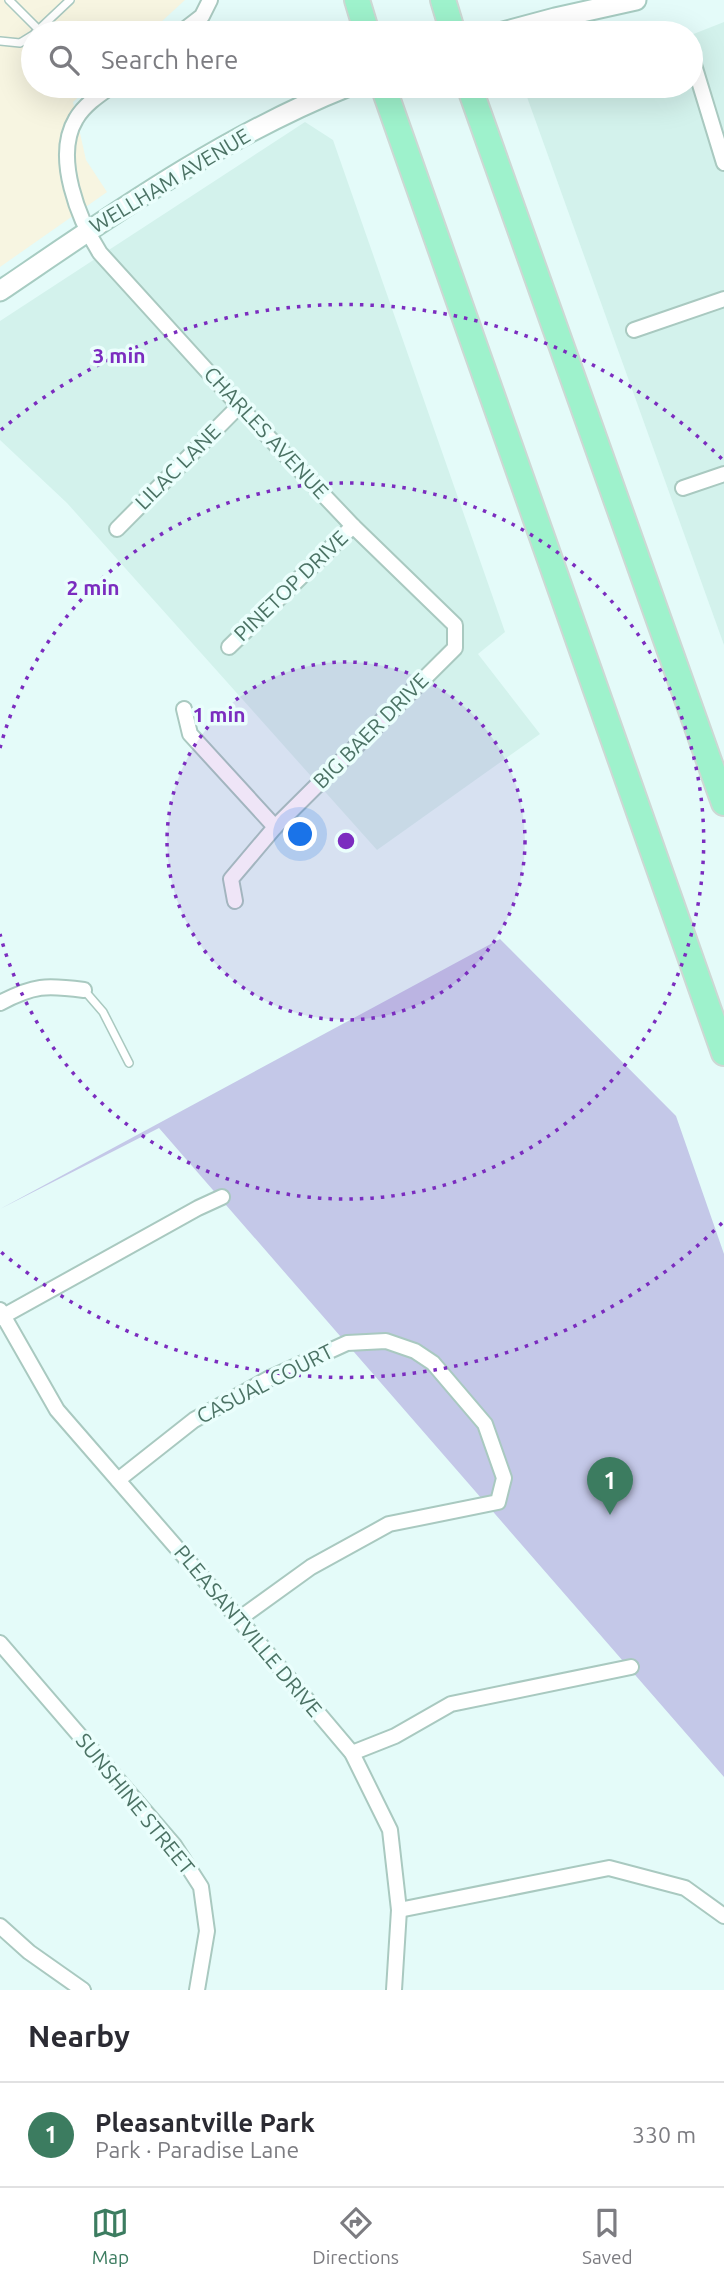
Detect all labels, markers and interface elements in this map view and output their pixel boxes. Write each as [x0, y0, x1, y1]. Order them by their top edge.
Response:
search box [21, 21, 703, 98]
icon: search [45, 41, 83, 79]
text: Search here [101, 45, 238, 74]
street label: WELLHAM AVENUE [85, 123, 254, 237]
text: 3 min [92, 343, 146, 367]
street label: CHARLES AVENUE [200, 361, 334, 503]
street label: LILAC LANE [130, 419, 225, 514]
street label: PINETOP DRIVE [229, 525, 352, 645]
text: 2 min [66, 575, 120, 599]
street label: BIG BAER DRIVE [308, 668, 433, 793]
text: 1 min [192, 702, 246, 726]
your location [283, 817, 317, 851]
centre of rings [334, 829, 358, 853]
street label: CASUAL COURT [192, 1338, 337, 1428]
pin: 1 [587, 1457, 633, 1515]
street label: PLEASANTVILLE DRIVE [170, 1540, 327, 1721]
street label: SUNSHINE STREET [72, 1728, 200, 1879]
text: Nearby [28, 2019, 130, 2053]
text: Pleasantville Park [95, 2108, 315, 2137]
text: 1 [45, 2122, 57, 2147]
text: 330 m [632, 2122, 696, 2147]
text: Park · Paradise Lane [95, 2137, 299, 2162]
tab: Map [91, 2204, 129, 2268]
tab: Directions [312, 2204, 399, 2268]
tab: Saved [582, 2204, 633, 2268]

